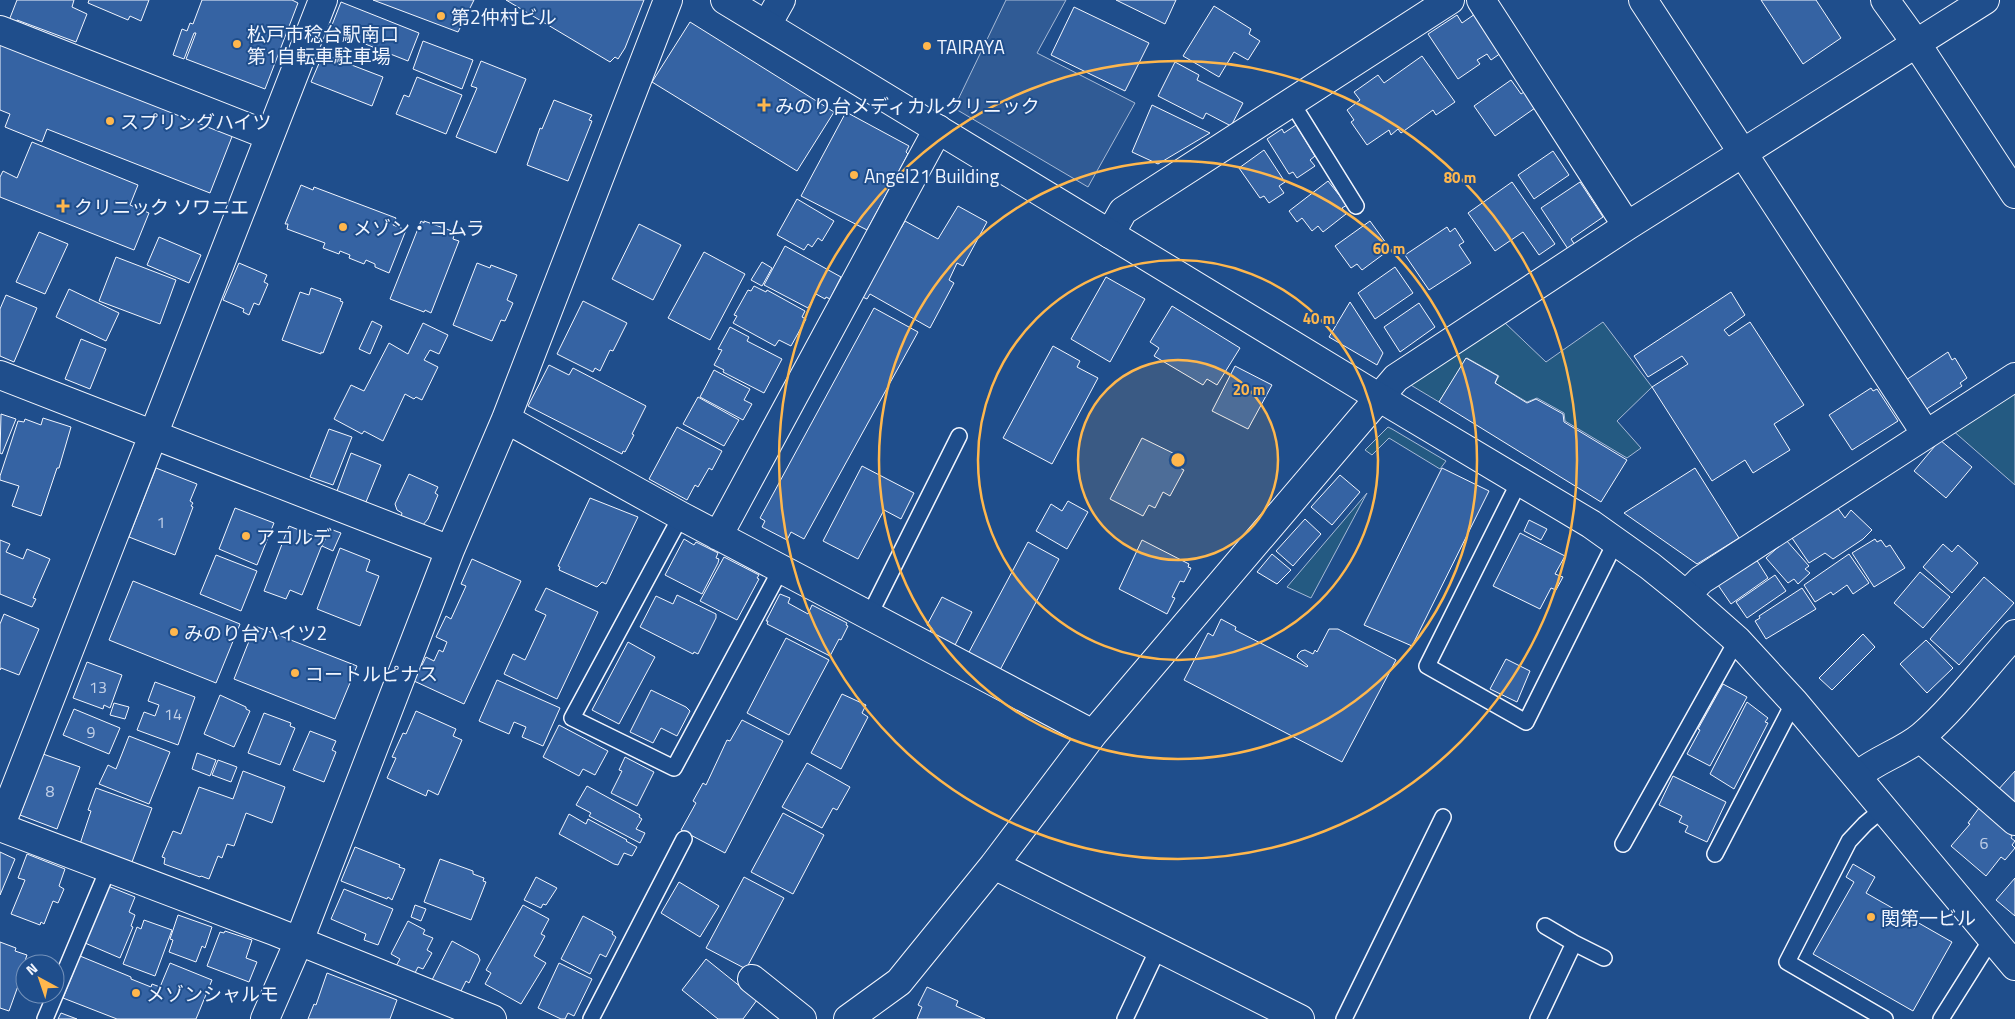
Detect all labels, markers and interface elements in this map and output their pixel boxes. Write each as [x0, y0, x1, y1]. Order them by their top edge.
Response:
place label: 第2仲村ビル [451, 2, 557, 31]
marker: 第2仲村ビル [435, 10, 447, 22]
place label: 松戸市稔台駅南口 第1自転車駐車場 [247, 19, 399, 70]
place label: TAIRAYA [937, 32, 1005, 61]
marker: 松戸市稔台駅南口 第1自転車駐車場 [231, 38, 243, 50]
marker: TAIRAYA [921, 40, 933, 52]
place label: みのり台メディカルクリニック [775, 91, 1040, 120]
marker: みのり台メディカルクリニック [757, 98, 771, 112]
place label: スプリングハイツ [120, 107, 272, 136]
marker: スプリングハイツ [104, 115, 116, 127]
place label: Angel21 Building [864, 161, 999, 190]
text: 80 m [1444, 166, 1476, 189]
marker: Angel21 Building [848, 169, 860, 181]
place label: クリニック ソワニエ [74, 192, 249, 221]
marker: クリニック ソワニエ [56, 199, 70, 213]
place label: メゾン・コムラ [353, 213, 485, 242]
marker: メゾン・コムラ [337, 221, 349, 233]
text: 60 m [1373, 237, 1405, 260]
text: 40 m [1303, 307, 1335, 330]
text: 20 m [1233, 378, 1265, 401]
centre of rings [1169, 451, 1187, 469]
house number: 1 [157, 510, 165, 534]
place label: アコルデ [256, 522, 332, 551]
marker: アコルデ [240, 530, 252, 542]
place label: みのり台ハイツ2 [184, 618, 327, 647]
marker: みのり台ハイツ2 [168, 626, 180, 638]
place label: コートルピナス [305, 659, 438, 688]
marker: コートルピナス [289, 667, 301, 679]
house number: 13 [89, 675, 107, 699]
house number: 14 [164, 702, 182, 726]
house number: 9 [87, 720, 96, 744]
house number: 8 [46, 779, 55, 803]
house number: 6 [1980, 831, 1989, 855]
place label: 関第一ビル [1881, 903, 1976, 932]
marker: 関第一ビル [1865, 911, 1877, 923]
north arrow [15, 954, 65, 1004]
text: N [21, 957, 42, 980]
place label: メゾンシャルモ [146, 979, 279, 1008]
marker: メゾンシャルモ [130, 987, 142, 999]

